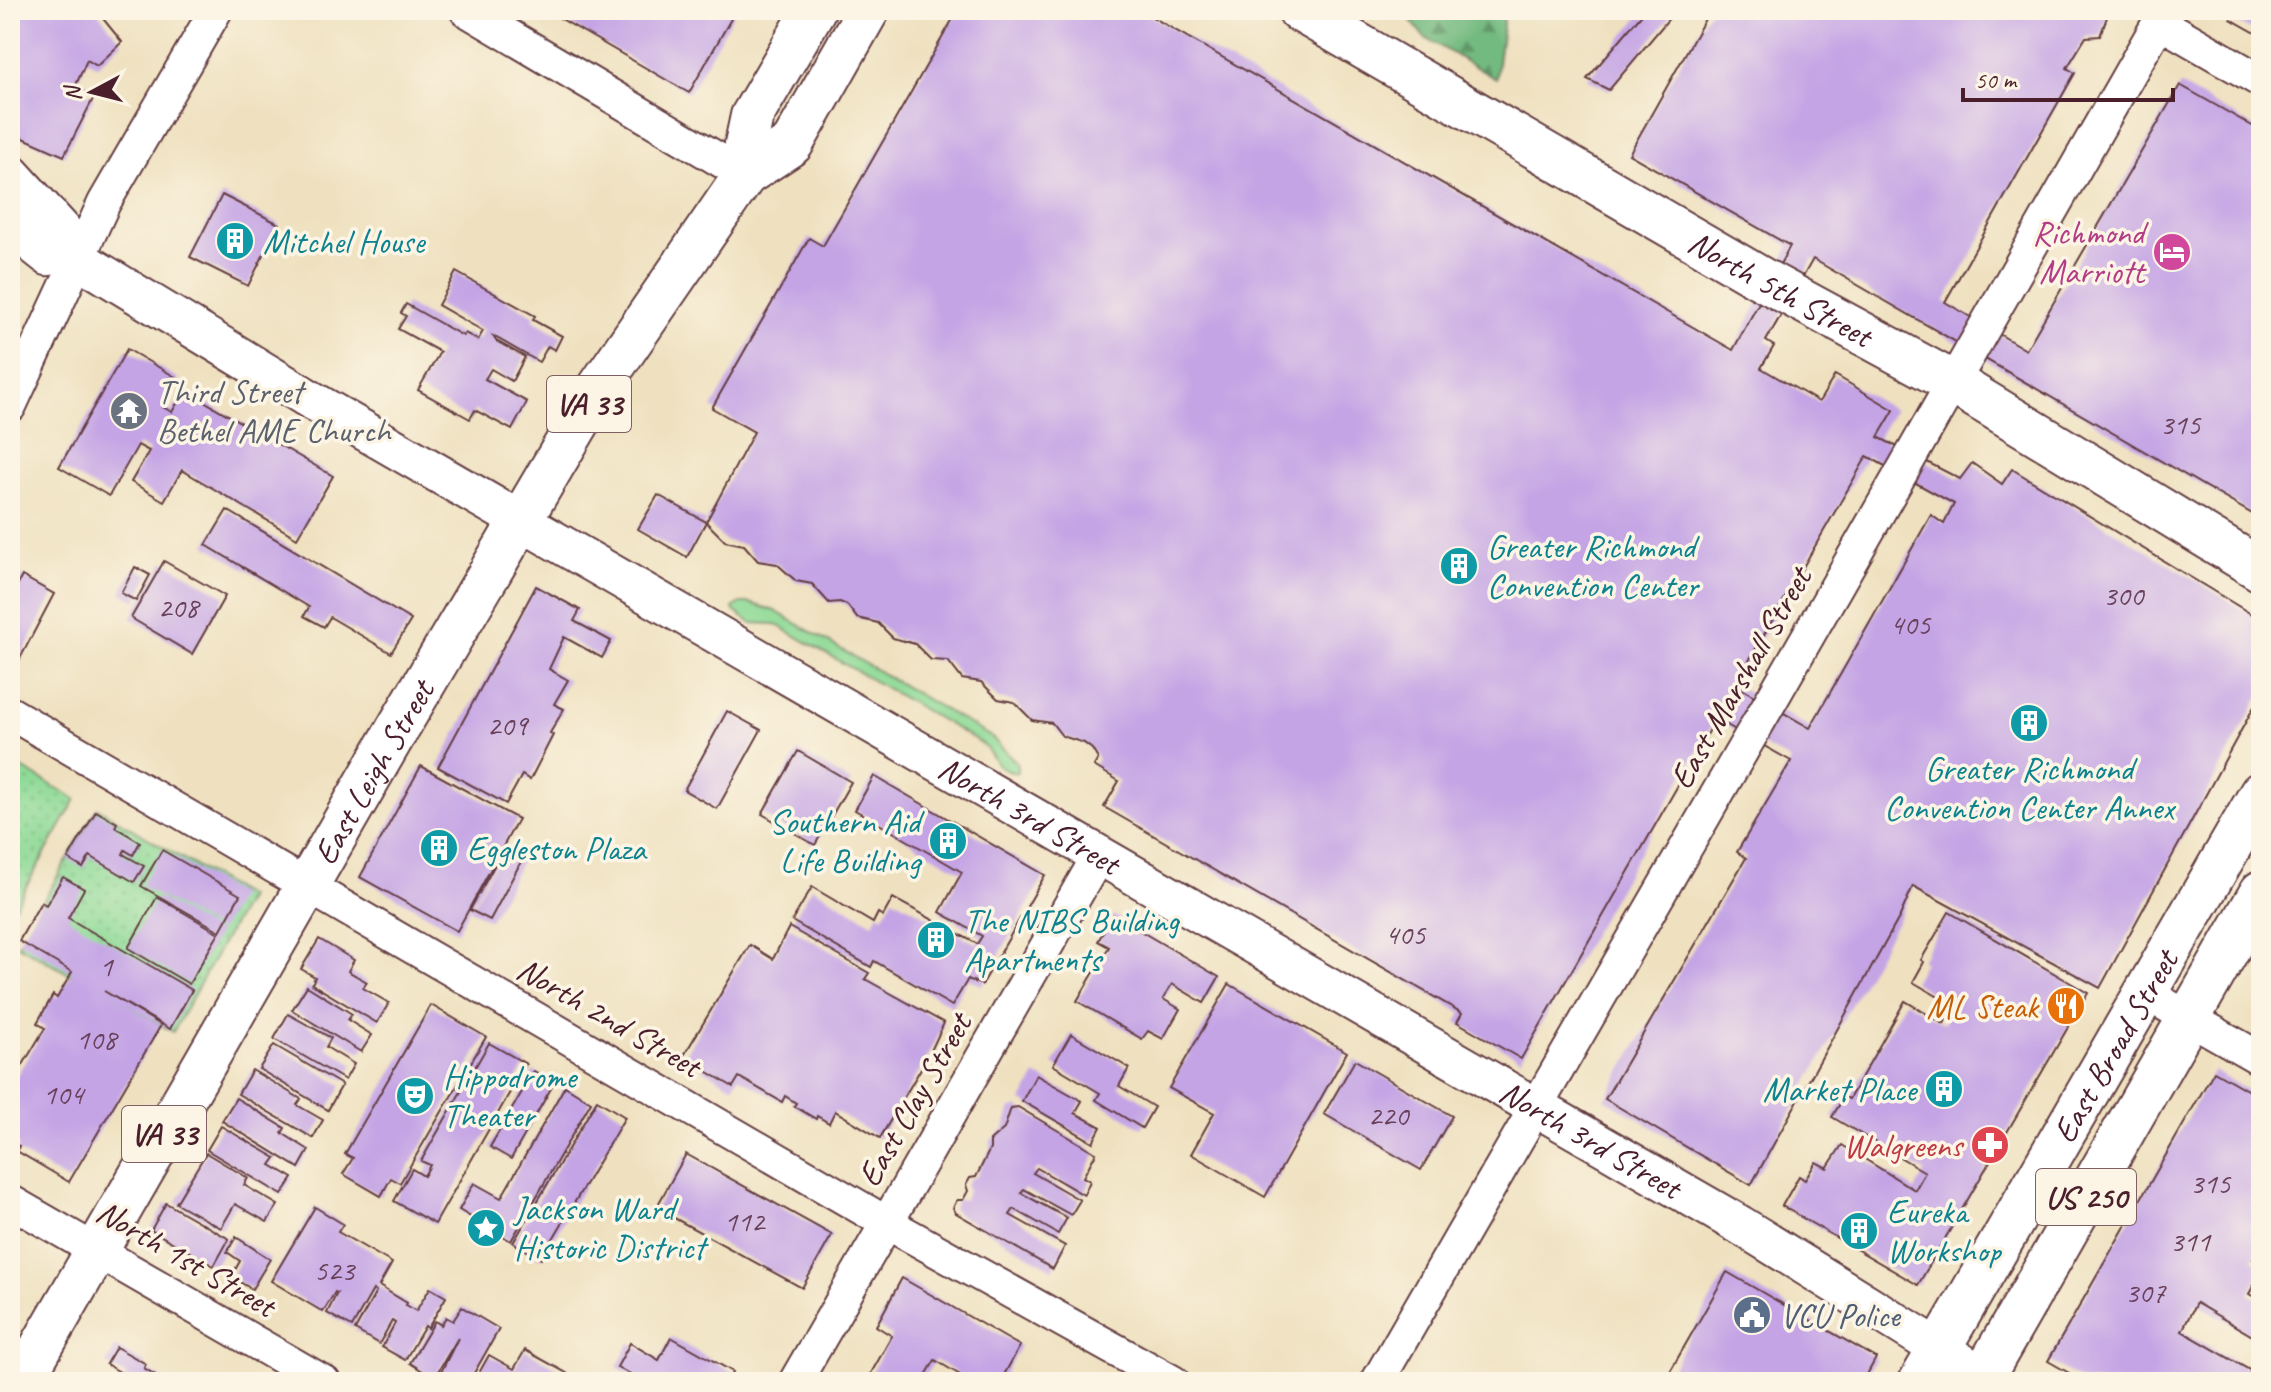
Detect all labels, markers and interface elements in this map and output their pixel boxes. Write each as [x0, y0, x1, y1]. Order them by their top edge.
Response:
north arrow [52, 52, 132, 132]
scale bar [1963, 52, 2173, 102]
text: 50 m [1975, 65, 2018, 95]
text: N [58, 82, 88, 103]
place label: Richmond Marriott [2032, 211, 2150, 293]
building icon: Mitchel House [214, 220, 256, 262]
place label: Mitchel House [263, 220, 426, 263]
street label: North 5th Street [1681, 220, 1883, 358]
hotel icon: Richmond Marriott [2151, 231, 2193, 273]
place label: Third Street Bethel AME Church [157, 370, 393, 452]
road number: VA 33 [547, 376, 631, 432]
temple icon: Third Street Bethel AME Church [108, 390, 150, 432]
house number: 315 [2160, 405, 2202, 443]
place label: Greater Richmond Convention Center [1487, 525, 1701, 607]
building icon: Greater Richmond Convention Center [1438, 545, 1480, 587]
street label: East Marshall Street [1659, 556, 1823, 796]
house number: 300 [2103, 576, 2146, 614]
house number: 208 [158, 588, 201, 626]
house number: 405 [1890, 605, 1932, 643]
street label: East Leigh Street [303, 669, 445, 872]
building icon: Greater Richmond Convention Center Annex [2008, 702, 2050, 744]
house number: 209 [487, 706, 530, 744]
street label: North 3rd Street [931, 746, 1131, 886]
place label: Greater Richmond Convention Center Annex [1884, 747, 2176, 829]
place label: Southern Aid Life Building [769, 800, 926, 882]
building icon: Southern Aid Life Building [927, 820, 969, 862]
building icon: Eggleston Plaza [418, 827, 460, 869]
place label: Eggleston Plaza [467, 827, 648, 870]
place label: The NIBS Building Apartments [964, 899, 1181, 981]
house number: 405 [1385, 915, 1427, 953]
building icon: The NIBS Building Apartments [915, 919, 957, 961]
street label: East Broad Street [2042, 939, 2189, 1150]
house number: 1 [99, 947, 114, 985]
street label: North 2nd Street [509, 947, 712, 1089]
place label: ML Steak [1927, 985, 2041, 1028]
restaurant icon: ML Steak [2045, 985, 2087, 1027]
street label: East Clay Street [847, 1003, 983, 1194]
house number: 108 [76, 1020, 119, 1058]
place label: Hippodrome Theater [443, 1055, 579, 1137]
place label: Market Place [1763, 1068, 1919, 1111]
building icon: Market Place [1923, 1068, 1965, 1110]
street label: North 3rd Street [1492, 1070, 1692, 1210]
house number: 104 [43, 1075, 86, 1113]
theatre icon: Hippodrome Theater [394, 1075, 436, 1117]
house number: 220 [1368, 1096, 1411, 1134]
road number: VA 33 [122, 1106, 206, 1162]
place label: Walgreens [1844, 1124, 1964, 1167]
pharmacy icon: Walgreens [1969, 1124, 2011, 1166]
house number: 315 [2190, 1164, 2232, 1202]
road number: US 250 [2036, 1169, 2136, 1225]
place label: Jackson Ward Historic District [512, 1187, 709, 1269]
street label: North 1st Street [89, 1190, 286, 1328]
place label: Eureka Workshop [1887, 1190, 2003, 1272]
house number: 112 [724, 1202, 767, 1240]
place icon: Jackson Ward Historic District [465, 1207, 507, 1249]
building icon: Eureka Workshop [1838, 1210, 1880, 1252]
house number: 311 [2170, 1222, 2212, 1260]
house number: 523 [314, 1251, 357, 1289]
house number: 307 [2125, 1273, 2167, 1311]
public building icon: VCU Police [1731, 1294, 1773, 1336]
place label: VCU Police [1780, 1294, 1901, 1337]

